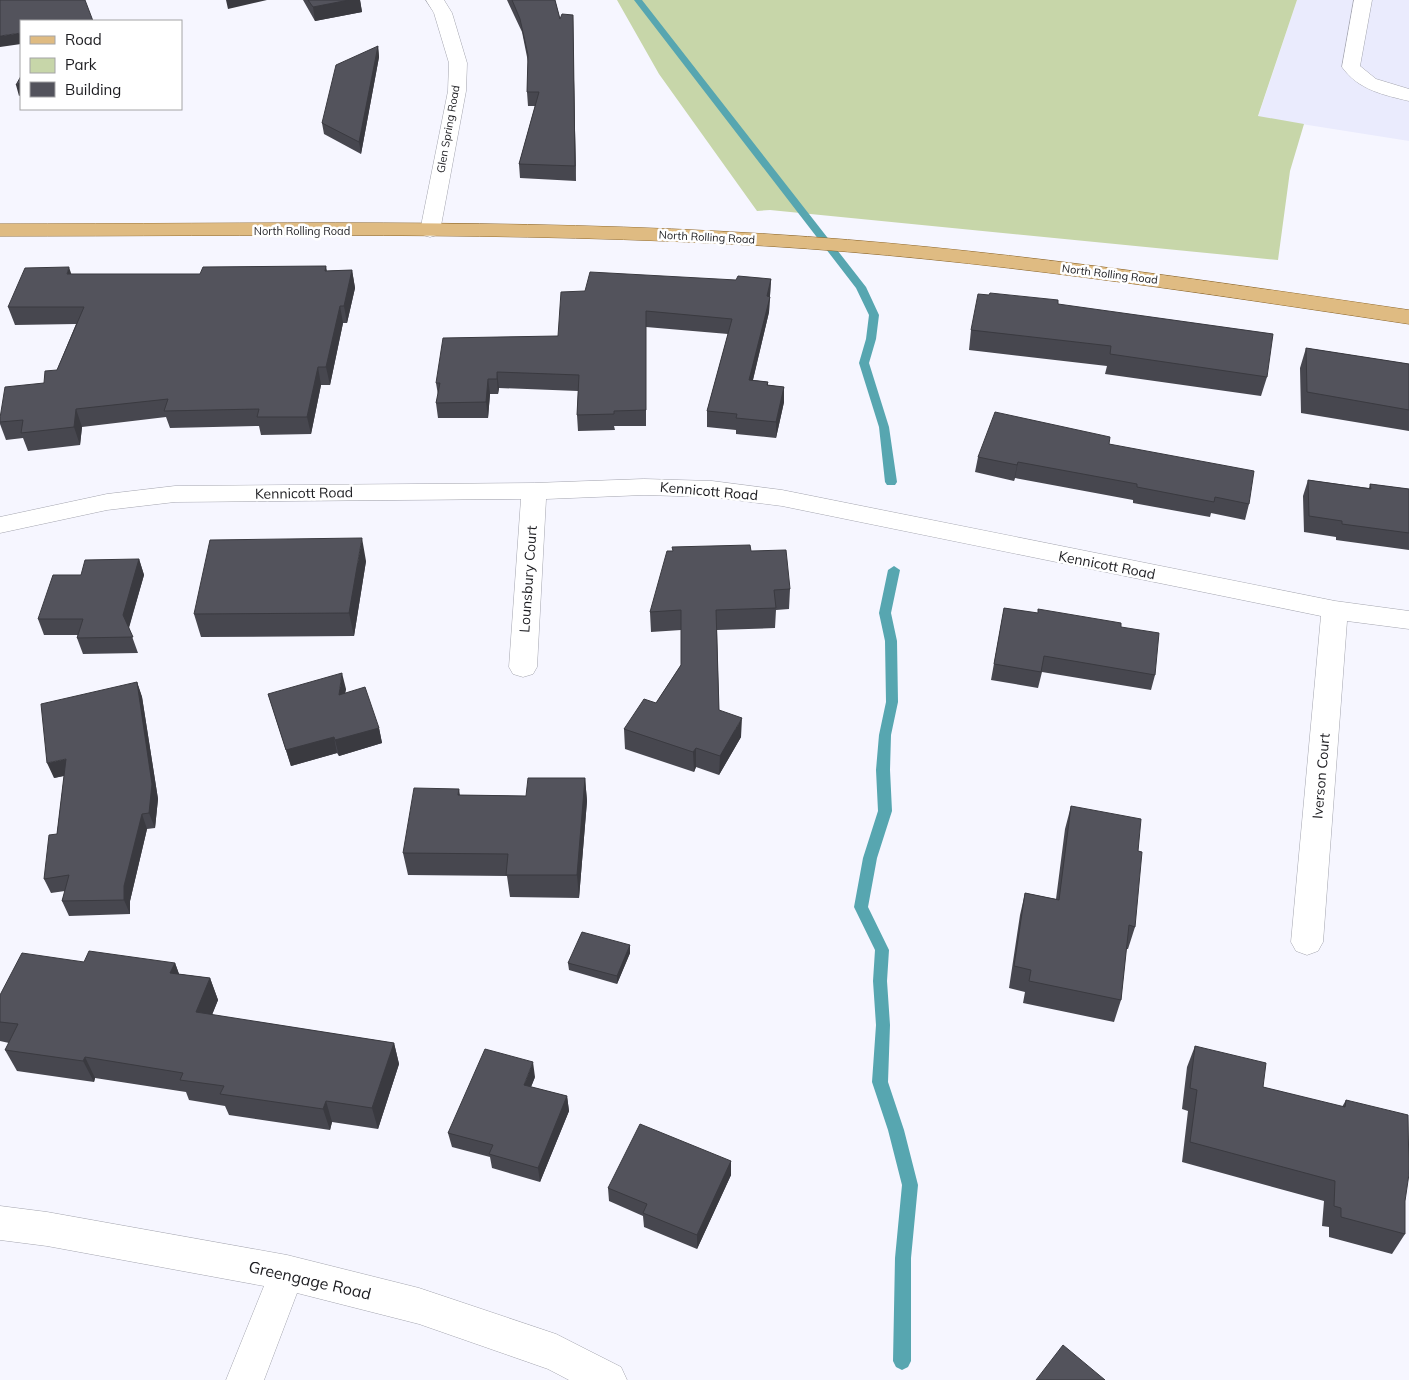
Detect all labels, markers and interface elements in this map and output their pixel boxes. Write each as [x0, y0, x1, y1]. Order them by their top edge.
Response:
legend [20, 20, 182, 110]
text: Road [65, 30, 102, 49]
text: Park [65, 55, 97, 74]
text: Building [65, 80, 121, 99]
street label: Glen Spring Road [433, 84, 463, 174]
street label: North Rolling Road [254, 224, 350, 238]
street label: North Rolling Road [658, 227, 756, 247]
street label: North Rolling Road [1061, 261, 1159, 287]
street label: Kennicott Road [659, 478, 759, 504]
street label: Kennicott Road [255, 483, 353, 503]
street label: Lounsbury Court [515, 525, 541, 633]
street label: Kennicott Road [1057, 547, 1157, 583]
street label: Iverson Court [1308, 732, 1334, 820]
street label: Greengage Road [247, 1256, 373, 1304]

